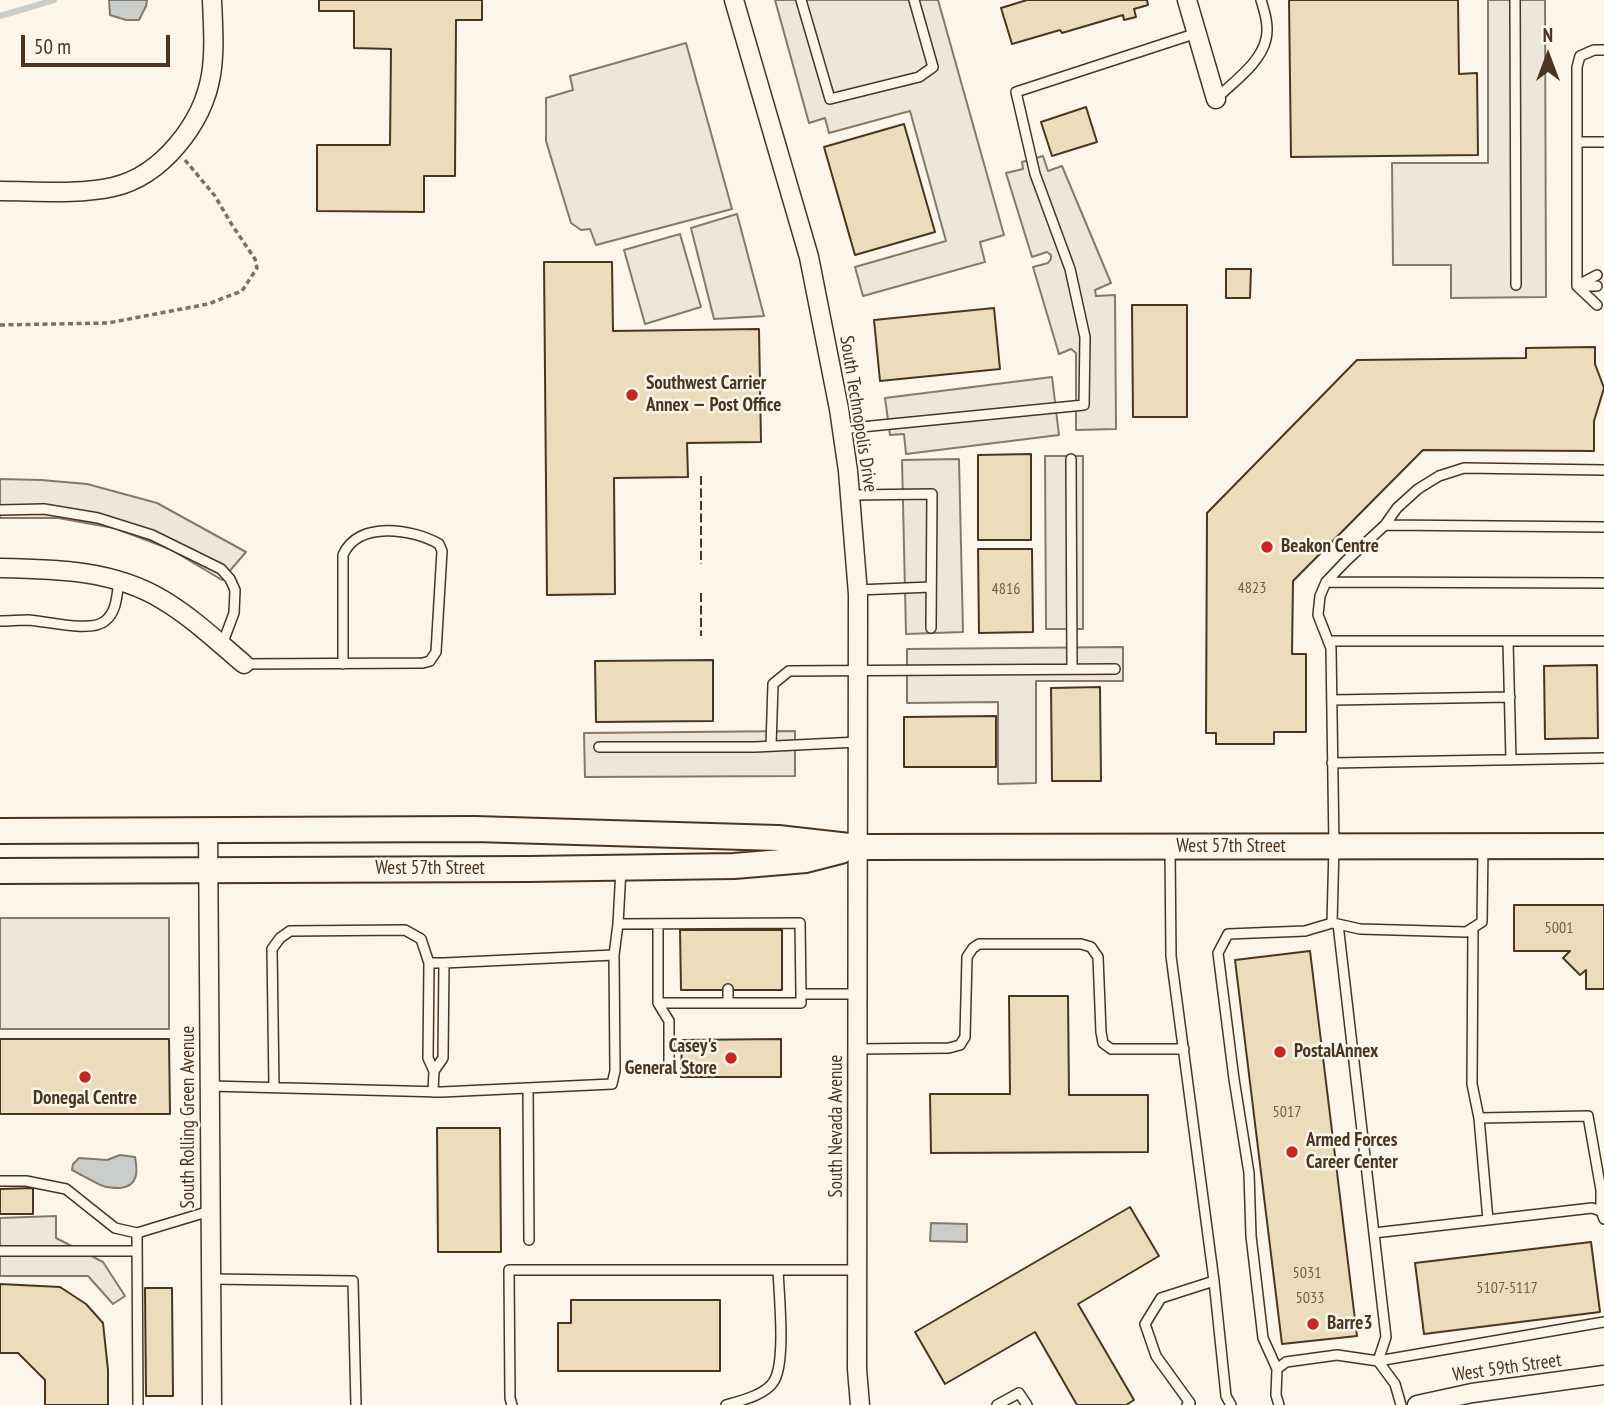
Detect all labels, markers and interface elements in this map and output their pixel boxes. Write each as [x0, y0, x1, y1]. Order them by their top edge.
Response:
scale bar [24, 21, 173, 65]
north arrow [1513, 21, 1583, 91]
text: N [1543, 23, 1553, 47]
text: 50 m [34, 33, 71, 60]
street label: South Technopolis Drive [834, 334, 882, 494]
place label: Southwest Carrier Annex — Post Office [646, 373, 781, 417]
marker: Southwest Carrier Annex — Post Office [624, 387, 640, 403]
place label: Beakon Centre [1281, 536, 1379, 558]
marker: Beakon Centre [1259, 539, 1275, 555]
house number: 4823 [1238, 578, 1266, 598]
house number: 4816 [992, 579, 1020, 599]
street label: West 57th Street [1176, 836, 1286, 858]
street label: West 57th Street [375, 858, 485, 880]
house number: 5001 [1545, 918, 1573, 938]
street label: South Rolling Green Avenue [178, 1026, 200, 1208]
place label: Casey's General Store [625, 1036, 717, 1080]
place label: PostalAnnex [1294, 1041, 1378, 1063]
marker: PostalAnnex [1272, 1044, 1288, 1060]
marker: Casey's General Store [723, 1050, 739, 1066]
street label: South Nevada Avenue [826, 1055, 848, 1197]
marker: Donegal Centre [77, 1069, 93, 1085]
place label: Donegal Centre [33, 1088, 137, 1110]
house number: 5017 [1273, 1102, 1301, 1122]
place label: Armed Forces Career Center [1306, 1130, 1398, 1174]
marker: Armed Forces Career Center [1284, 1144, 1300, 1160]
house number: 5031 [1293, 1263, 1321, 1283]
house number: 5107-5117 [1476, 1278, 1538, 1298]
house number: 5033 [1296, 1288, 1324, 1308]
place label: Barre3 [1327, 1313, 1373, 1335]
marker: Barre3 [1305, 1316, 1321, 1332]
street label: West 59th Street [1451, 1349, 1563, 1387]

